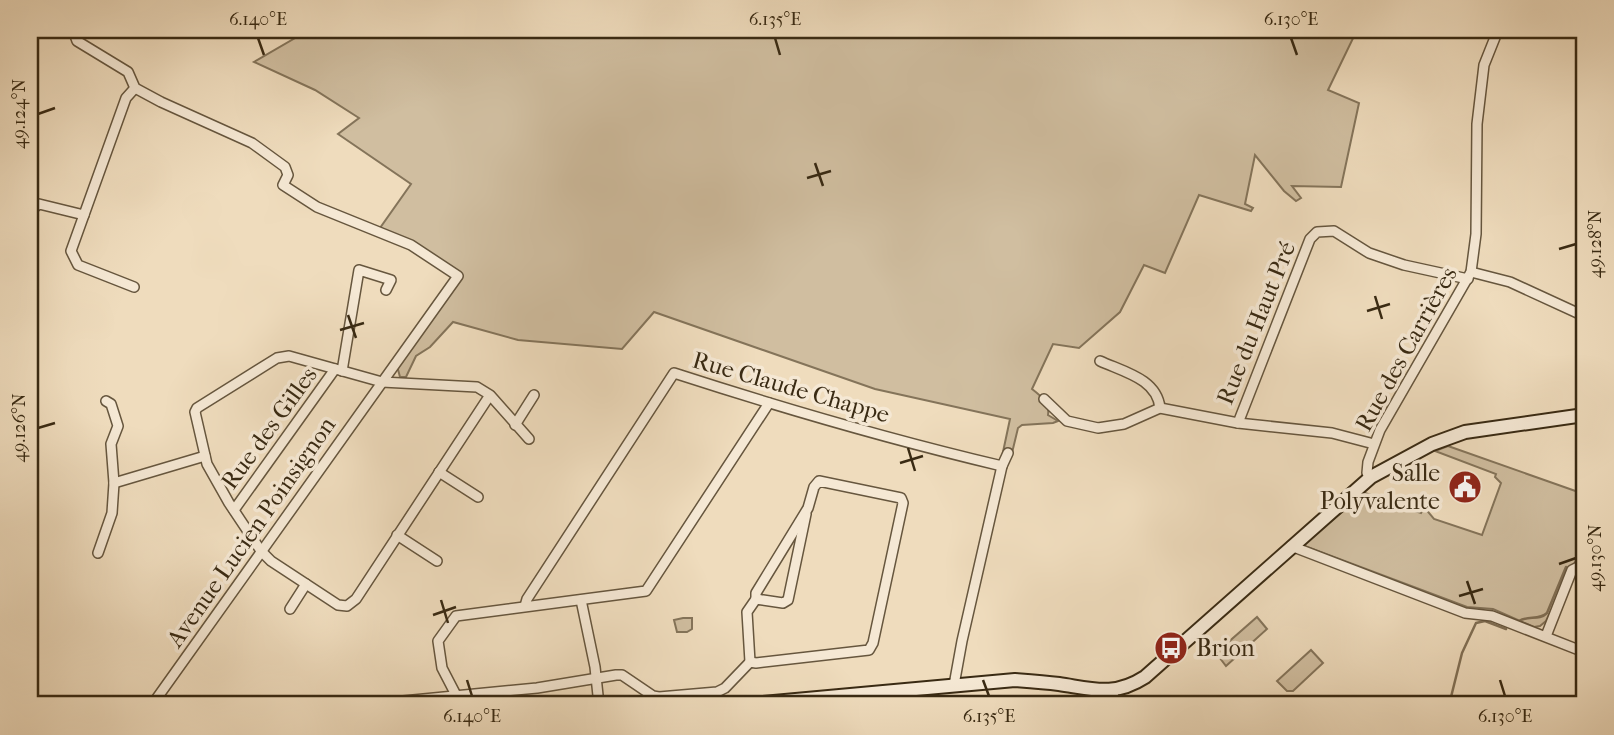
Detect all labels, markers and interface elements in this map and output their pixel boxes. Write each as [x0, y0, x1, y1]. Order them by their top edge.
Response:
text: 6.140°E [229, 9, 287, 30]
text: 6.135°E [749, 9, 801, 30]
text: 6.130°E [1264, 9, 1318, 30]
text: 49.124°N [9, 79, 30, 149]
text: 49.128°N [1585, 209, 1606, 278]
street label: Rue du Haut Pré [1211, 238, 1301, 408]
street label: Rue des Carrières [1349, 262, 1463, 436]
street label: Rue Claude Chappe [689, 345, 893, 429]
street label: Rue des Gilles [215, 361, 323, 495]
text: 49.126°N [9, 393, 30, 463]
street label: Avenue Lucien Poinsignon [160, 411, 341, 653]
place label: Salle Polyvalente [1320, 459, 1440, 515]
public building icon: Salle Polyvalente [1446, 468, 1484, 506]
text: 49.130°N [1585, 524, 1606, 592]
bus stop icon: Brion [1152, 629, 1190, 667]
place label: Brion [1196, 634, 1255, 662]
text: 6.140°E [443, 706, 501, 727]
text: 6.135°E [963, 706, 1015, 727]
text: 6.130°E [1478, 706, 1532, 727]

